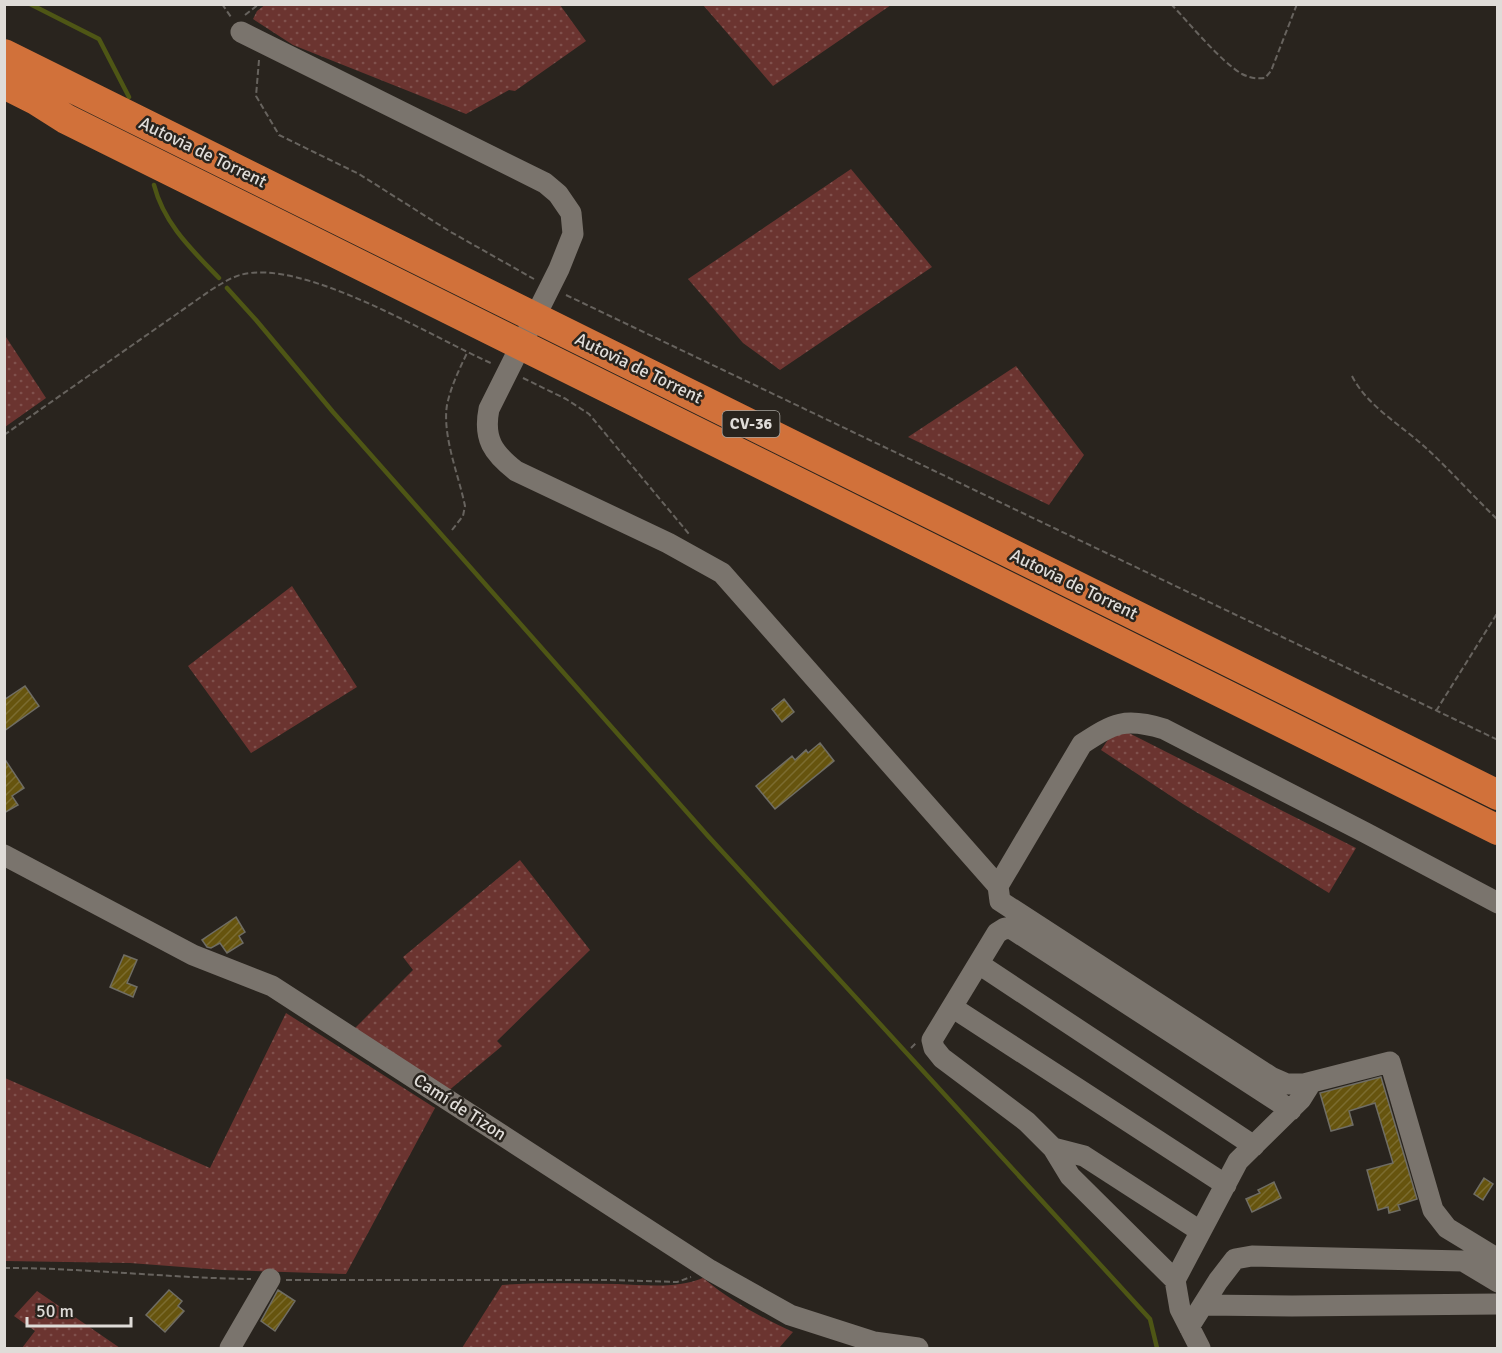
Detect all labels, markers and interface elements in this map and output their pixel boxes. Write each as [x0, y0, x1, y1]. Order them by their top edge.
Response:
street label: Autovia de Torrent [136, 112, 270, 192]
street label: Autovia de Torrent [572, 328, 706, 408]
road number: CV-36 [722, 411, 780, 437]
street label: Autovia de Torrent [1007, 544, 1141, 624]
street label: Camí de Tizon [409, 1069, 511, 1145]
scale bar [27, 1290, 130, 1328]
text: 50 m [36, 1300, 74, 1322]

